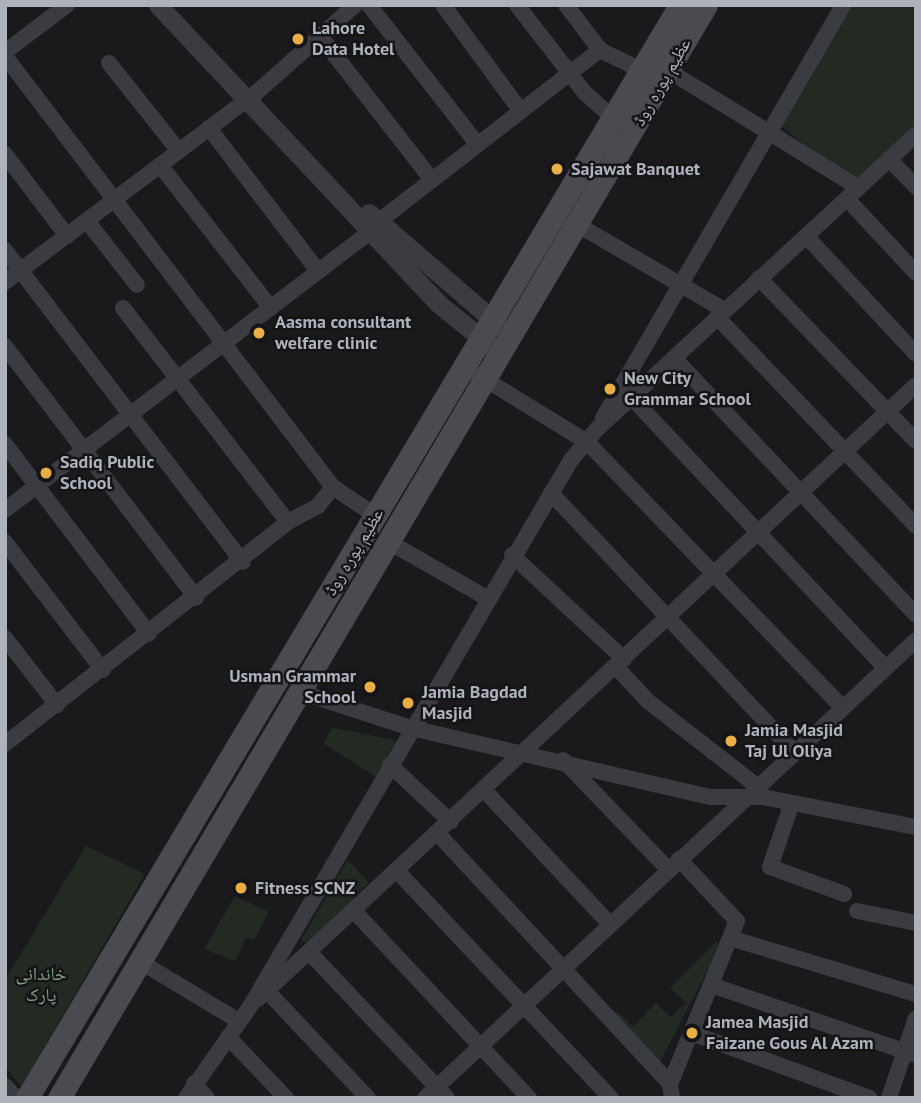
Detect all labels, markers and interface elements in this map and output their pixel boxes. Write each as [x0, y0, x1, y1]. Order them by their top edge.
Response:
place label: Lahore Data Hotel [312, 18, 394, 60]
marker: Lahore Data Hotel [290, 31, 306, 47]
street label: عظیم پورہ روڈ [628, 34, 696, 130]
place label: Sajawat Banquet [571, 158, 700, 180]
marker: Sajawat Banquet [549, 161, 565, 177]
place label: Aasma consultant welfare clinic [275, 312, 411, 354]
marker: Aasma consultant welfare clinic [249, 323, 269, 343]
place label: New City Grammar School [624, 368, 751, 410]
marker: New City Grammar School [602, 381, 618, 397]
place label: Sadiq Public School [60, 452, 154, 494]
marker: Sadiq Public School [38, 465, 54, 481]
street label: عظیم پورہ روڈ [320, 505, 388, 599]
place label: Usman Grammar School [229, 666, 356, 708]
marker: Usman Grammar School [362, 679, 378, 695]
place label: Jamia Bagdad Masjid [422, 682, 527, 724]
marker: Jamia Bagdad Masjid [400, 695, 416, 711]
place label: Jamia Masjid Taj Ul Oliya [745, 720, 843, 762]
marker: Jamia Masjid Taj Ul Oliya [723, 733, 739, 749]
place label: Fitness SCNZ [255, 877, 355, 899]
marker: Fitness SCNZ [233, 880, 249, 896]
park label: خاندانی پارک [15, 964, 67, 1006]
place label: Jamea Masjid Faizane Gous Al Azam [706, 1012, 875, 1054]
marker: Jamea Masjid Faizane Gous Al Azam [684, 1025, 700, 1041]

